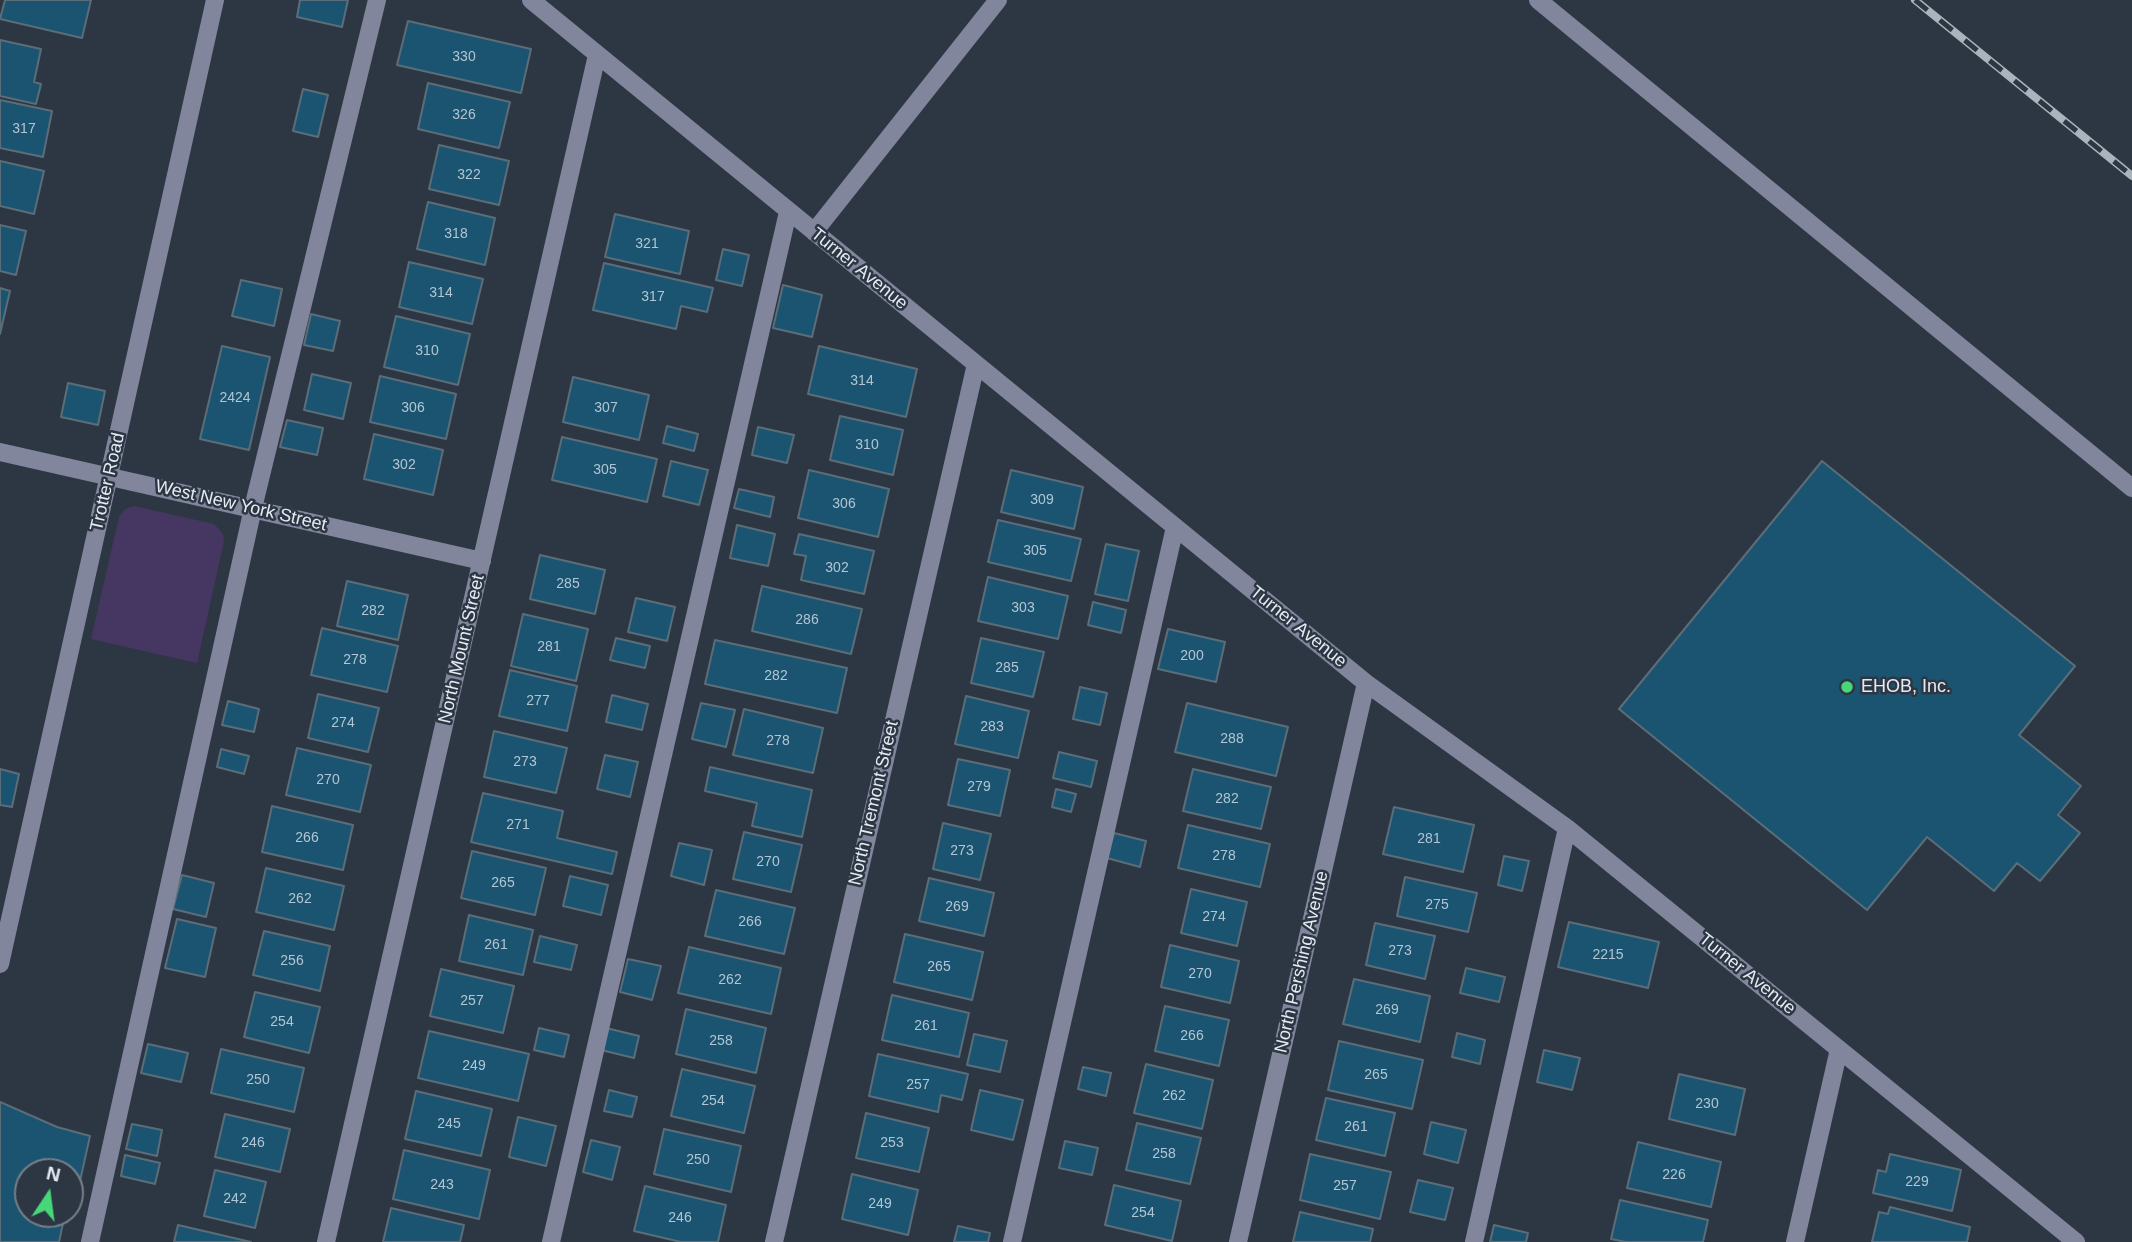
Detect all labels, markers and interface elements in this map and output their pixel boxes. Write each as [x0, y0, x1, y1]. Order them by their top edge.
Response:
house number: 330 [452, 49, 476, 65]
house number: 326 [452, 107, 476, 123]
house number: 317 [12, 121, 36, 137]
house number: 322 [457, 167, 481, 183]
street label: Turner Avenue [806, 223, 912, 315]
house number: 318 [444, 226, 468, 242]
house number: 321 [635, 236, 659, 252]
house number: 314 [429, 285, 453, 301]
house number: 317 [641, 289, 665, 305]
house number: 310 [415, 343, 439, 359]
house number: 314 [850, 373, 874, 389]
house number: 2424 [219, 390, 251, 406]
house number: 306 [401, 400, 425, 416]
house number: 307 [594, 400, 618, 416]
street label: Trotter Road [86, 431, 130, 533]
house number: 310 [855, 437, 879, 453]
house number: 302 [392, 457, 416, 473]
house number: 305 [593, 462, 617, 478]
street label: West New York Street [153, 476, 329, 536]
house number: 309 [1030, 492, 1054, 508]
house number: 306 [832, 496, 856, 512]
house number: 305 [1023, 543, 1047, 559]
house number: 302 [825, 560, 849, 576]
street label: North Mount Street [434, 572, 490, 726]
house number: 285 [556, 576, 580, 592]
street label: Turner Avenue [1245, 581, 1351, 673]
house number: 303 [1011, 600, 1035, 616]
house number: 282 [361, 603, 385, 619]
house number: 286 [795, 612, 819, 628]
house number: 281 [537, 639, 561, 655]
house number: 200 [1180, 648, 1204, 664]
house number: 278 [343, 652, 367, 668]
house number: 285 [995, 660, 1019, 676]
house number: 282 [764, 668, 788, 684]
place label: EHOB, Inc. [1861, 676, 1951, 698]
marker: EHOB, Inc. [1839, 679, 1855, 695]
house number: 277 [526, 693, 550, 709]
house number: 274 [331, 715, 355, 731]
street label: North Tremont Street [845, 719, 903, 887]
house number: 283 [980, 719, 1004, 735]
house number: 288 [1220, 731, 1244, 747]
house number: 278 [766, 733, 790, 749]
house number: 273 [513, 754, 537, 770]
house number: 270 [316, 772, 340, 788]
house number: 279 [967, 779, 991, 795]
house number: 282 [1215, 791, 1239, 807]
house number: 271 [506, 817, 530, 833]
house number: 266 [295, 830, 319, 846]
house number: 281 [1417, 831, 1441, 847]
house number: 273 [950, 843, 974, 859]
house number: 278 [1212, 848, 1236, 864]
house number: 270 [756, 854, 780, 870]
street label: North Pershing Avenue [1271, 869, 1333, 1055]
house number: 265 [491, 875, 515, 891]
house number: 262 [288, 891, 312, 907]
house number: 275 [1425, 897, 1449, 913]
house number: 269 [945, 899, 969, 915]
house number: 274 [1202, 909, 1226, 925]
house number: 266 [738, 914, 762, 930]
street label: Turner Avenue [1694, 928, 1800, 1020]
house number: 261 [484, 937, 508, 953]
house number: 273 [1388, 943, 1412, 959]
house number: 2215 [1592, 947, 1624, 963]
house number: 256 [280, 953, 304, 969]
house number: 265 [927, 959, 951, 975]
house number: 270 [1188, 966, 1212, 982]
house number: 262 [718, 972, 742, 988]
house number: 257 [460, 993, 484, 1009]
house number: 269 [1375, 1002, 1399, 1018]
house number: 254 [270, 1014, 294, 1030]
house number: 261 [914, 1018, 938, 1034]
house number: 266 [1180, 1028, 1204, 1044]
house number: 258 [709, 1033, 733, 1049]
house number: 249 [462, 1058, 486, 1074]
house number: 265 [1364, 1067, 1388, 1083]
house number: 250 [246, 1072, 270, 1088]
house number: 257 [906, 1077, 930, 1093]
house number: 262 [1162, 1088, 1186, 1104]
house number: 254 [701, 1093, 725, 1109]
house number: 230 [1695, 1096, 1719, 1112]
house number: 245 [437, 1116, 461, 1132]
house number: 261 [1344, 1119, 1368, 1135]
house number: 246 [241, 1135, 265, 1151]
house number: 253 [880, 1135, 904, 1151]
house number: 258 [1152, 1146, 1176, 1162]
house number: 250 [686, 1152, 710, 1168]
north arrow [14, 1158, 84, 1228]
text: N [44, 1162, 62, 1186]
house number: 226 [1662, 1167, 1686, 1183]
house number: 229 [1905, 1174, 1929, 1190]
house number: 243 [430, 1177, 454, 1193]
house number: 257 [1333, 1178, 1357, 1194]
house number: 242 [223, 1191, 247, 1207]
house number: 249 [868, 1196, 892, 1212]
house number: 254 [1131, 1205, 1155, 1221]
house number: 246 [668, 1210, 692, 1226]

